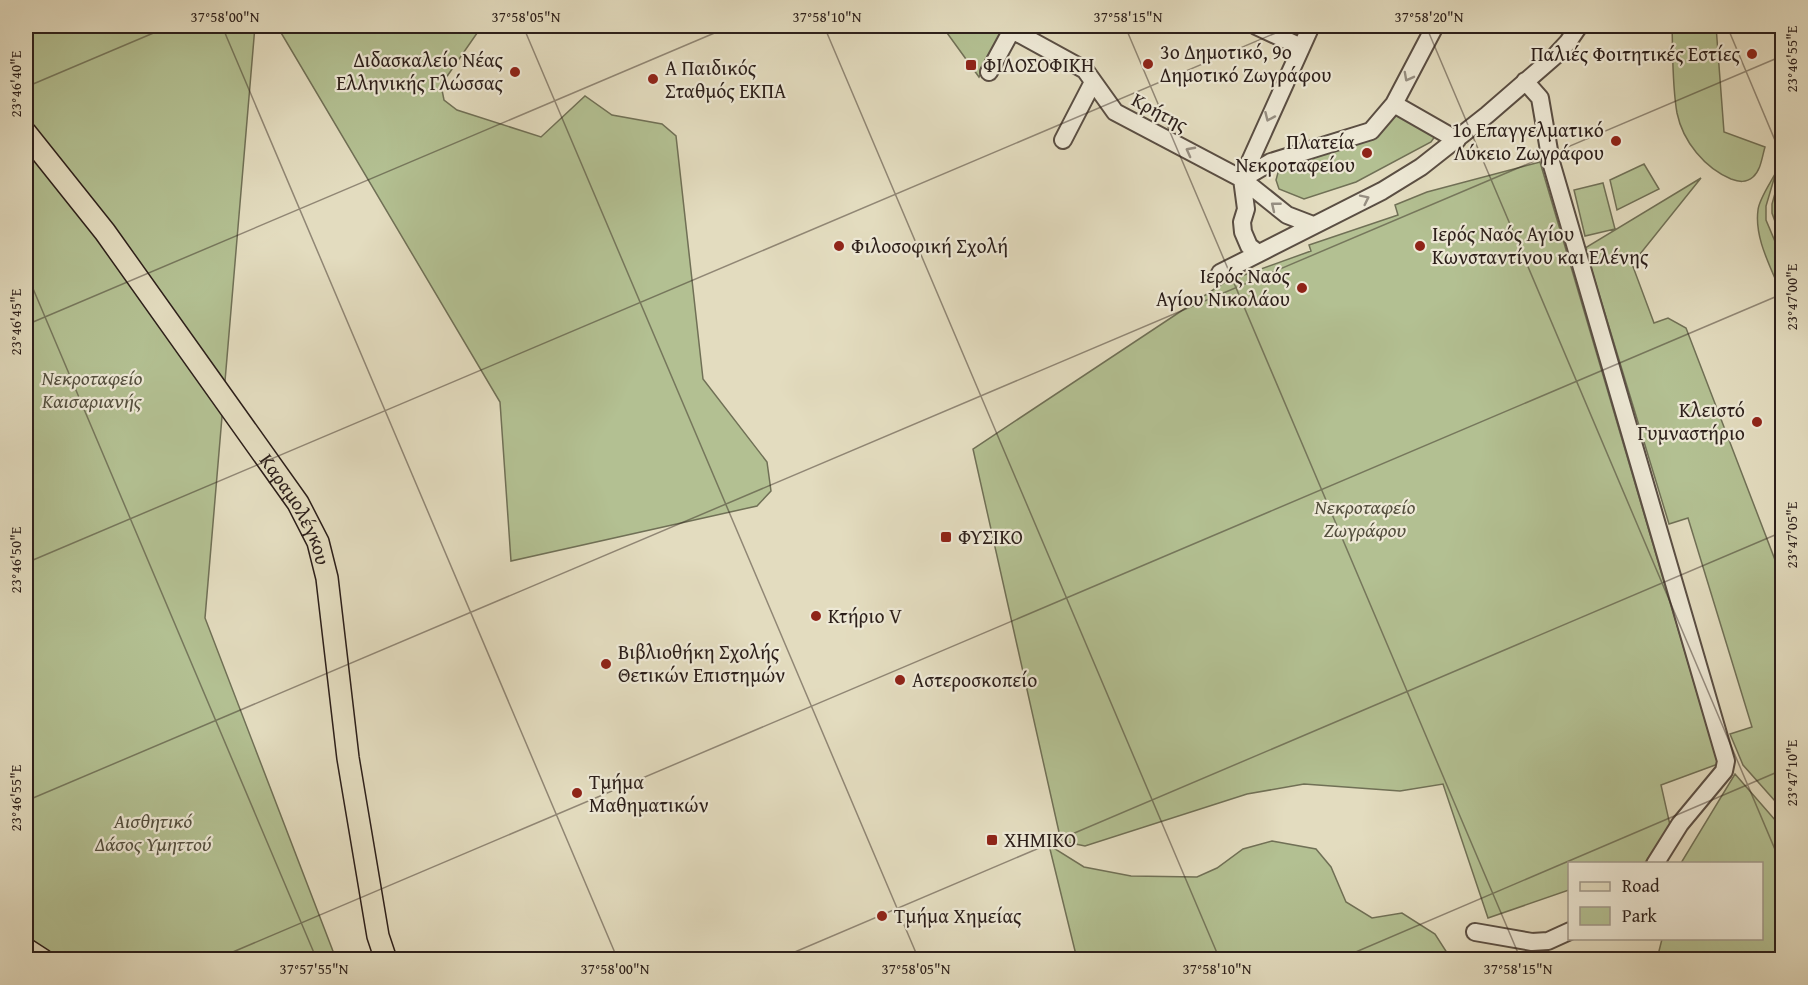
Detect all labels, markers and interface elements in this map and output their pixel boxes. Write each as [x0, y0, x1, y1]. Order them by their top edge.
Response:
text: 37°58'00"N [191, 6, 260, 27]
text: 37°58'05"N [492, 6, 561, 27]
text: 37°58'10"N [793, 6, 862, 27]
text: 37°58'15"N [1094, 6, 1163, 27]
text: 37°58'20"N [1395, 6, 1464, 27]
text: 23°46'55"E [1781, 25, 1802, 92]
place label: 3ο Δημοτικό, 9ο Δημοτικό Ζωγράφου [1160, 37, 1331, 89]
place label: Παλιές Φοιτητικές Εστίες [1531, 39, 1741, 68]
place label: Διδασκαλείο Νέας Ελληνικής Γλώσσας [336, 45, 504, 97]
marker: Παλιές Φοιτητικές Εστίες [1745, 47, 1759, 61]
text: 23°46'40"E [5, 50, 26, 117]
place label: ΦΙΛΟΣΟΦΙΚΗ [983, 50, 1094, 79]
place label: Α Παιδικός Σταθμός ΕΚΠΑ [665, 53, 786, 105]
marker: 3ο Δημοτικό, 9ο Δημοτικό Ζωγράφου [1141, 57, 1155, 71]
marker: ΦΙΛΟΣΟΦΙΚΗ [964, 58, 978, 72]
marker: Διδασκαλείο Νέας Ελληνικής Γλώσσας [508, 65, 522, 79]
one-way arrow [1404, 71, 1415, 82]
marker: Α Παιδικός Σταθμός ΕΚΠΑ [646, 72, 660, 86]
street label: Κρήτης [1127, 85, 1194, 139]
one-way arrow [1265, 110, 1277, 121]
place label: 1ο Επαγγελματικό Λύκειο Ζωγράφου [1452, 115, 1604, 167]
place label: Πλατεία Νεκροταφείου [1235, 127, 1355, 179]
marker: 1ο Επαγγελματικό Λύκειο Ζωγράφου [1609, 134, 1623, 148]
marker: Πλατεία Νεκροταφείου [1360, 146, 1374, 160]
one-way arrow [1186, 147, 1196, 158]
one-way arrow [1359, 195, 1370, 207]
one-way arrow [1271, 202, 1282, 213]
place label: Ιερός Ναός Αγίου Κωνσταντίνου και Ελένης [1432, 219, 1649, 271]
place label: Φιλοσοφική Σχολή [851, 231, 1008, 260]
marker: Φιλοσοφική Σχολή [832, 239, 846, 253]
marker: Ιερός Ναός Αγίου Κωνσταντίνου και Ελένης [1413, 239, 1427, 253]
place label: Ιερός Ναός Αγίου Νικολάου [1156, 261, 1291, 313]
text: 23°47'00"E [1781, 263, 1802, 330]
marker: Ιερός Ναός Αγίου Νικολάου [1295, 281, 1309, 295]
text: 23°46'45"E [5, 288, 26, 355]
park label: Νεκροταφείο Καισαριανής [41, 363, 143, 415]
place label: Κλειστό Γυμναστήριο [1637, 395, 1745, 447]
marker: Κλειστό Γυμναστήριο [1750, 415, 1764, 429]
street label: Καραμολέγκου [253, 447, 338, 568]
park label: Νεκροταφείο Ζωγράφου [1314, 492, 1416, 544]
text: 23°47'05"E [1781, 501, 1802, 568]
place label: ΦΥΣΙΚΟ [958, 522, 1023, 551]
text: 23°46'50"E [5, 526, 26, 593]
marker: ΦΥΣΙΚΟ [939, 530, 953, 544]
place label: Κτήριο V [828, 601, 902, 630]
marker: Κτήριο V [809, 609, 823, 623]
place label: Βιβλιοθήκη Σχολής Θετικών Επιστημών [618, 637, 785, 689]
marker: Βιβλιοθήκη Σχολής Θετικών Επιστημών [599, 657, 613, 671]
place label: Αστεροσκοπείο [912, 665, 1037, 694]
marker: Αστεροσκοπείο [893, 673, 907, 687]
text: 23°47'10"E [1781, 739, 1802, 806]
text: 23°46'55"E [5, 764, 26, 831]
place label: Τμήμα Μαθηματικών [589, 767, 709, 819]
marker: Τμήμα Μαθηματικών [570, 786, 584, 800]
park label: Αισθητικό Δάσος Υμηττού [94, 806, 212, 858]
place label: ΧΗΜΙΚΟ [1004, 825, 1076, 854]
marker: ΧΗΜΙΚΟ [985, 833, 999, 847]
legend [1568, 862, 1763, 940]
text: Road [1622, 872, 1660, 899]
place label: Τμήμα Χημείας [894, 901, 1022, 930]
text: Park [1622, 902, 1658, 929]
marker: Τμήμα Χημείας [875, 909, 889, 923]
text: 37°57'55"N [280, 958, 349, 979]
text: 37°58'00"N [581, 958, 650, 979]
text: 37°58'05"N [882, 958, 951, 979]
text: 37°58'10"N [1183, 958, 1252, 979]
text: 37°58'15"N [1484, 958, 1553, 979]

